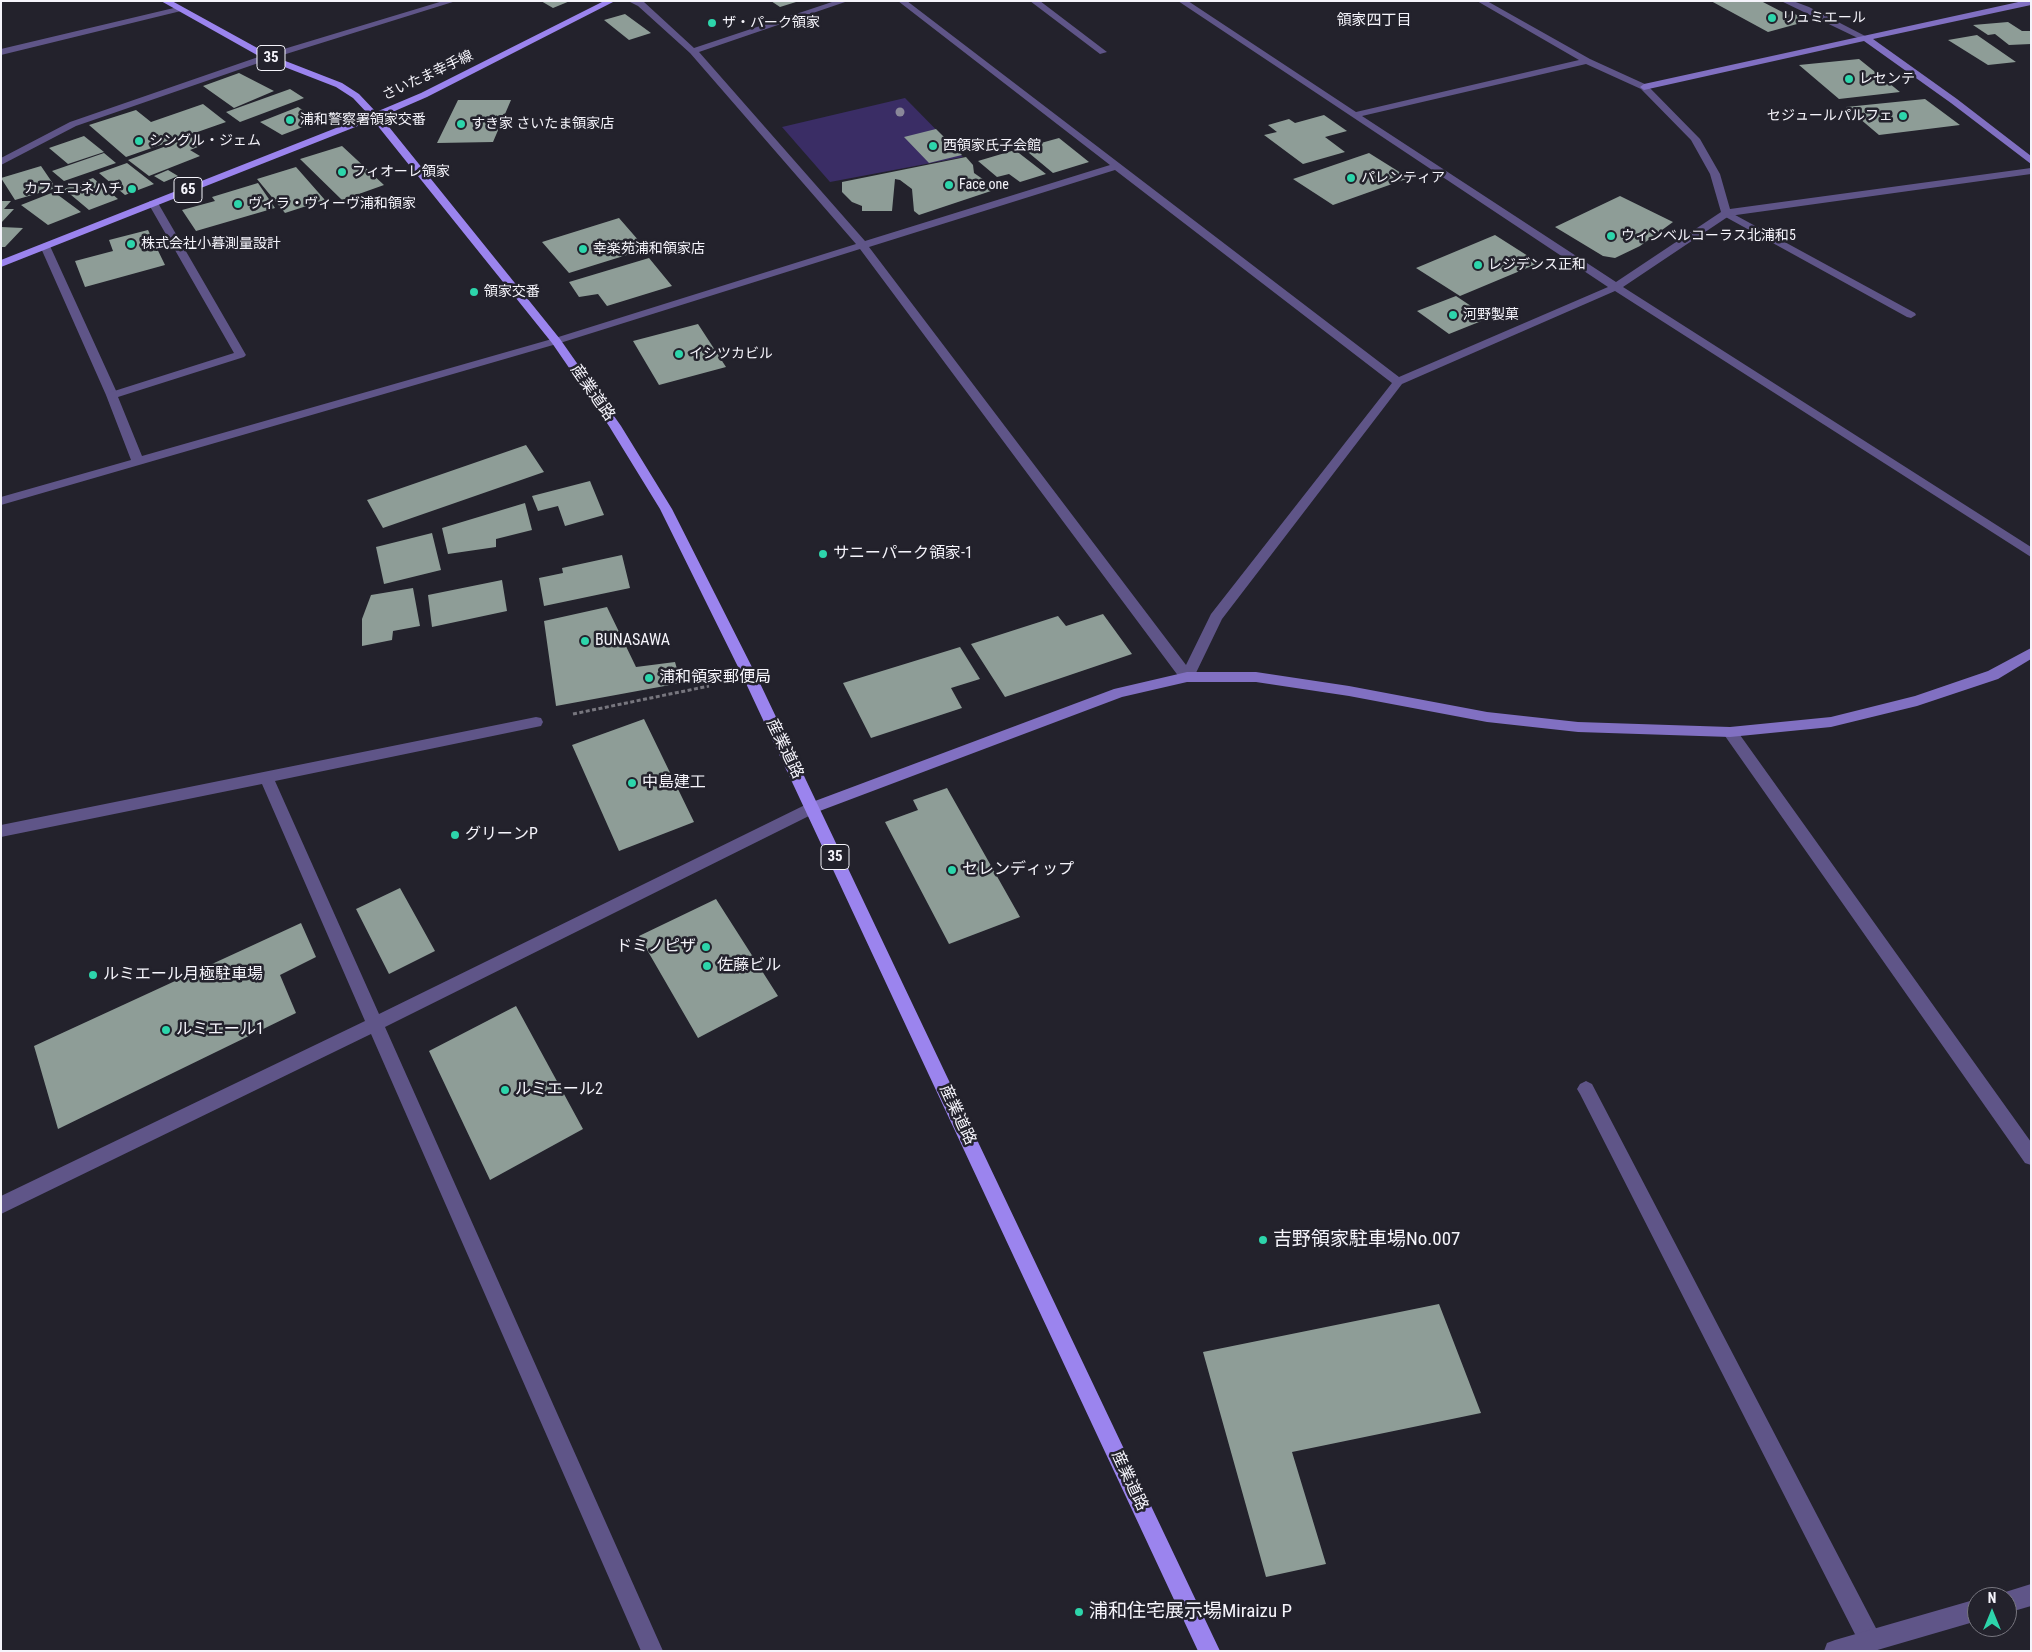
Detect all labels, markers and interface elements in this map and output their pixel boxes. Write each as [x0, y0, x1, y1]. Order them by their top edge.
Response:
place label: リュミエール [1782, 10, 1866, 26]
district label: 領家四丁目 [1337, 12, 1411, 30]
marker: リュミエール [1766, 12, 1778, 24]
place label: ザ・パーク領家 [722, 15, 820, 31]
marker: ザ・パーク領家 [706, 17, 718, 29]
road number: 35 [257, 46, 285, 70]
street label: さいたま幸手線 [380, 48, 476, 104]
place label: レセンテ [1859, 71, 1915, 87]
marker: レセンテ [1843, 73, 1855, 85]
place label: セジュールパルフェ [1767, 108, 1893, 124]
marker: セジュールパルフェ [1897, 110, 1909, 122]
place label: 浦和警察署領家交番 [300, 112, 426, 128]
marker: 浦和警察署領家交番 [284, 114, 296, 126]
place label: すき家 さいたま領家店 [471, 116, 614, 132]
marker: すき家 さいたま領家店 [455, 118, 467, 130]
place label: シングル・ジェム [149, 133, 261, 149]
marker: シングル・ジェム [133, 135, 145, 147]
place label: 西領家氏子会館 [943, 138, 1041, 154]
marker: 西領家氏子会館 [927, 140, 939, 152]
place label: フィオーレ領家 [352, 164, 450, 180]
marker: フィオーレ領家 [336, 166, 348, 178]
place label: パレンティア [1361, 170, 1445, 186]
marker: パレンティア [1345, 172, 1357, 184]
place label: Face one [959, 177, 1009, 193]
road number: 65 [174, 178, 202, 202]
marker: Face one [943, 179, 955, 191]
place label: カフェコネハチ [24, 181, 122, 197]
marker: カフェコネハチ [126, 183, 138, 195]
place label: ヴィラ・ヴィーヴ浦和領家 [248, 196, 416, 212]
marker: ヴィラ・ヴィーヴ浦和領家 [232, 198, 244, 210]
place label: ウィンベルコーラス北浦和5 [1621, 228, 1796, 244]
marker: ウィンベルコーラス北浦和5 [1605, 230, 1617, 242]
place label: 株式会社小暮測量設計 [141, 236, 281, 252]
marker: 株式会社小暮測量設計 [125, 238, 137, 250]
place label: 幸楽苑浦和領家店 [593, 241, 705, 257]
marker: 幸楽苑浦和領家店 [577, 243, 589, 255]
place label: レジデンス正和 [1488, 257, 1586, 273]
marker: レジデンス正和 [1472, 259, 1484, 271]
place label: 領家交番 [484, 284, 540, 300]
marker: 領家交番 [468, 286, 480, 298]
place label: 河野製菓 [1463, 307, 1519, 323]
marker: 河野製菓 [1447, 309, 1459, 321]
place label: イシツカビル [689, 346, 773, 362]
marker: イシツカビル [673, 348, 685, 360]
street label: 産業道路 [566, 361, 618, 425]
place label: サニーパーク領家-1 [833, 544, 973, 564]
marker: サニーパーク領家-1 [817, 548, 829, 560]
place label: BUNASAWA [595, 631, 670, 651]
marker: BUNASAWA [579, 635, 591, 647]
place label: 浦和領家郵便局 [659, 668, 771, 688]
marker: 浦和領家郵便局 [643, 672, 655, 684]
street label: 産業道路 [761, 716, 807, 782]
place label: 中島建工 [642, 773, 706, 793]
marker: 中島建工 [626, 777, 638, 789]
place label: グリーンP [465, 825, 538, 845]
marker: グリーンP [449, 829, 461, 841]
road number: 35 [821, 844, 849, 870]
place label: セレンディップ [962, 860, 1074, 880]
marker: セレンディップ [946, 864, 958, 876]
place label: ドミノピザ [616, 937, 696, 957]
marker: ドミノピザ [700, 941, 712, 953]
place label: 佐藤ビル [717, 956, 781, 976]
marker: 佐藤ビル [701, 960, 713, 972]
place label: ルミエール月極駐車場 [103, 965, 263, 985]
marker: ルミエール月極駐車場 [87, 969, 99, 981]
place label: ルミエール1 [176, 1020, 264, 1040]
marker: ルミエール1 [160, 1024, 172, 1036]
place label: ルミエール2 [515, 1080, 603, 1100]
street label: 産業道路 [935, 1082, 979, 1148]
marker: ルミエール2 [499, 1084, 511, 1096]
place label: 吉野領家駐車場No.007 [1273, 1229, 1460, 1251]
marker: 吉野領家駐車場No.007 [1257, 1234, 1269, 1246]
street label: 産業道路 [1107, 1448, 1151, 1514]
north arrow [1967, 1587, 2017, 1637]
text: N [1988, 1590, 1996, 1606]
place label: 浦和住宅展示場Miraizu P [1089, 1601, 1292, 1623]
marker: 浦和住宅展示場Miraizu P [1073, 1606, 1085, 1618]

